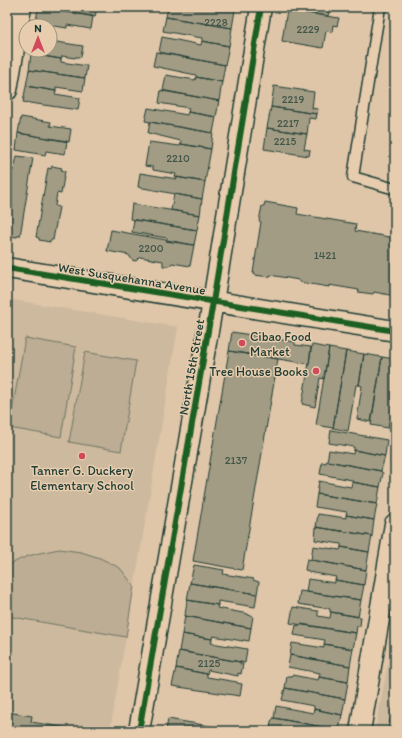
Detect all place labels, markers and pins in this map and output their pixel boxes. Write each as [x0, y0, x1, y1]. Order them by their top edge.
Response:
place label: Cibao Food Market [250, 329, 312, 359]
marker: Cibao Food Market [237, 338, 247, 348]
place label: Tree House Books [209, 364, 308, 379]
marker: Tree House Books [311, 366, 321, 376]
marker: Tanner G. Duckery Elementary School [77, 451, 87, 461]
place label: Tanner G. Duckery Elementary School [30, 463, 134, 493]

